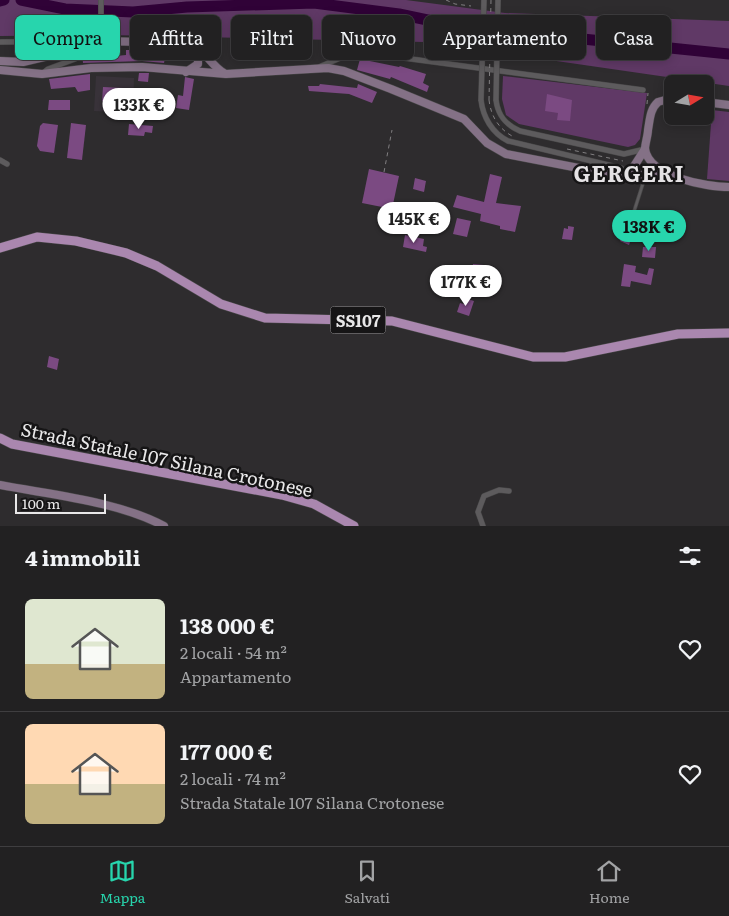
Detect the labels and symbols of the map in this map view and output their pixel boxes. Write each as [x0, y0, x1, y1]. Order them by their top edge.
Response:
north arrow [664, 75, 714, 125]
pin: 133K € [98, 88, 180, 130]
district label: GERGERI [573, 156, 685, 189]
pin: 145K € [373, 202, 455, 244]
pin: 138K € [608, 210, 690, 252]
pin: 177K € [425, 264, 507, 307]
road number: SS107 [330, 306, 386, 334]
street label: Strada Statale 107 Silana Crotonese [19, 415, 315, 503]
scale bar [15, 491, 106, 514]

